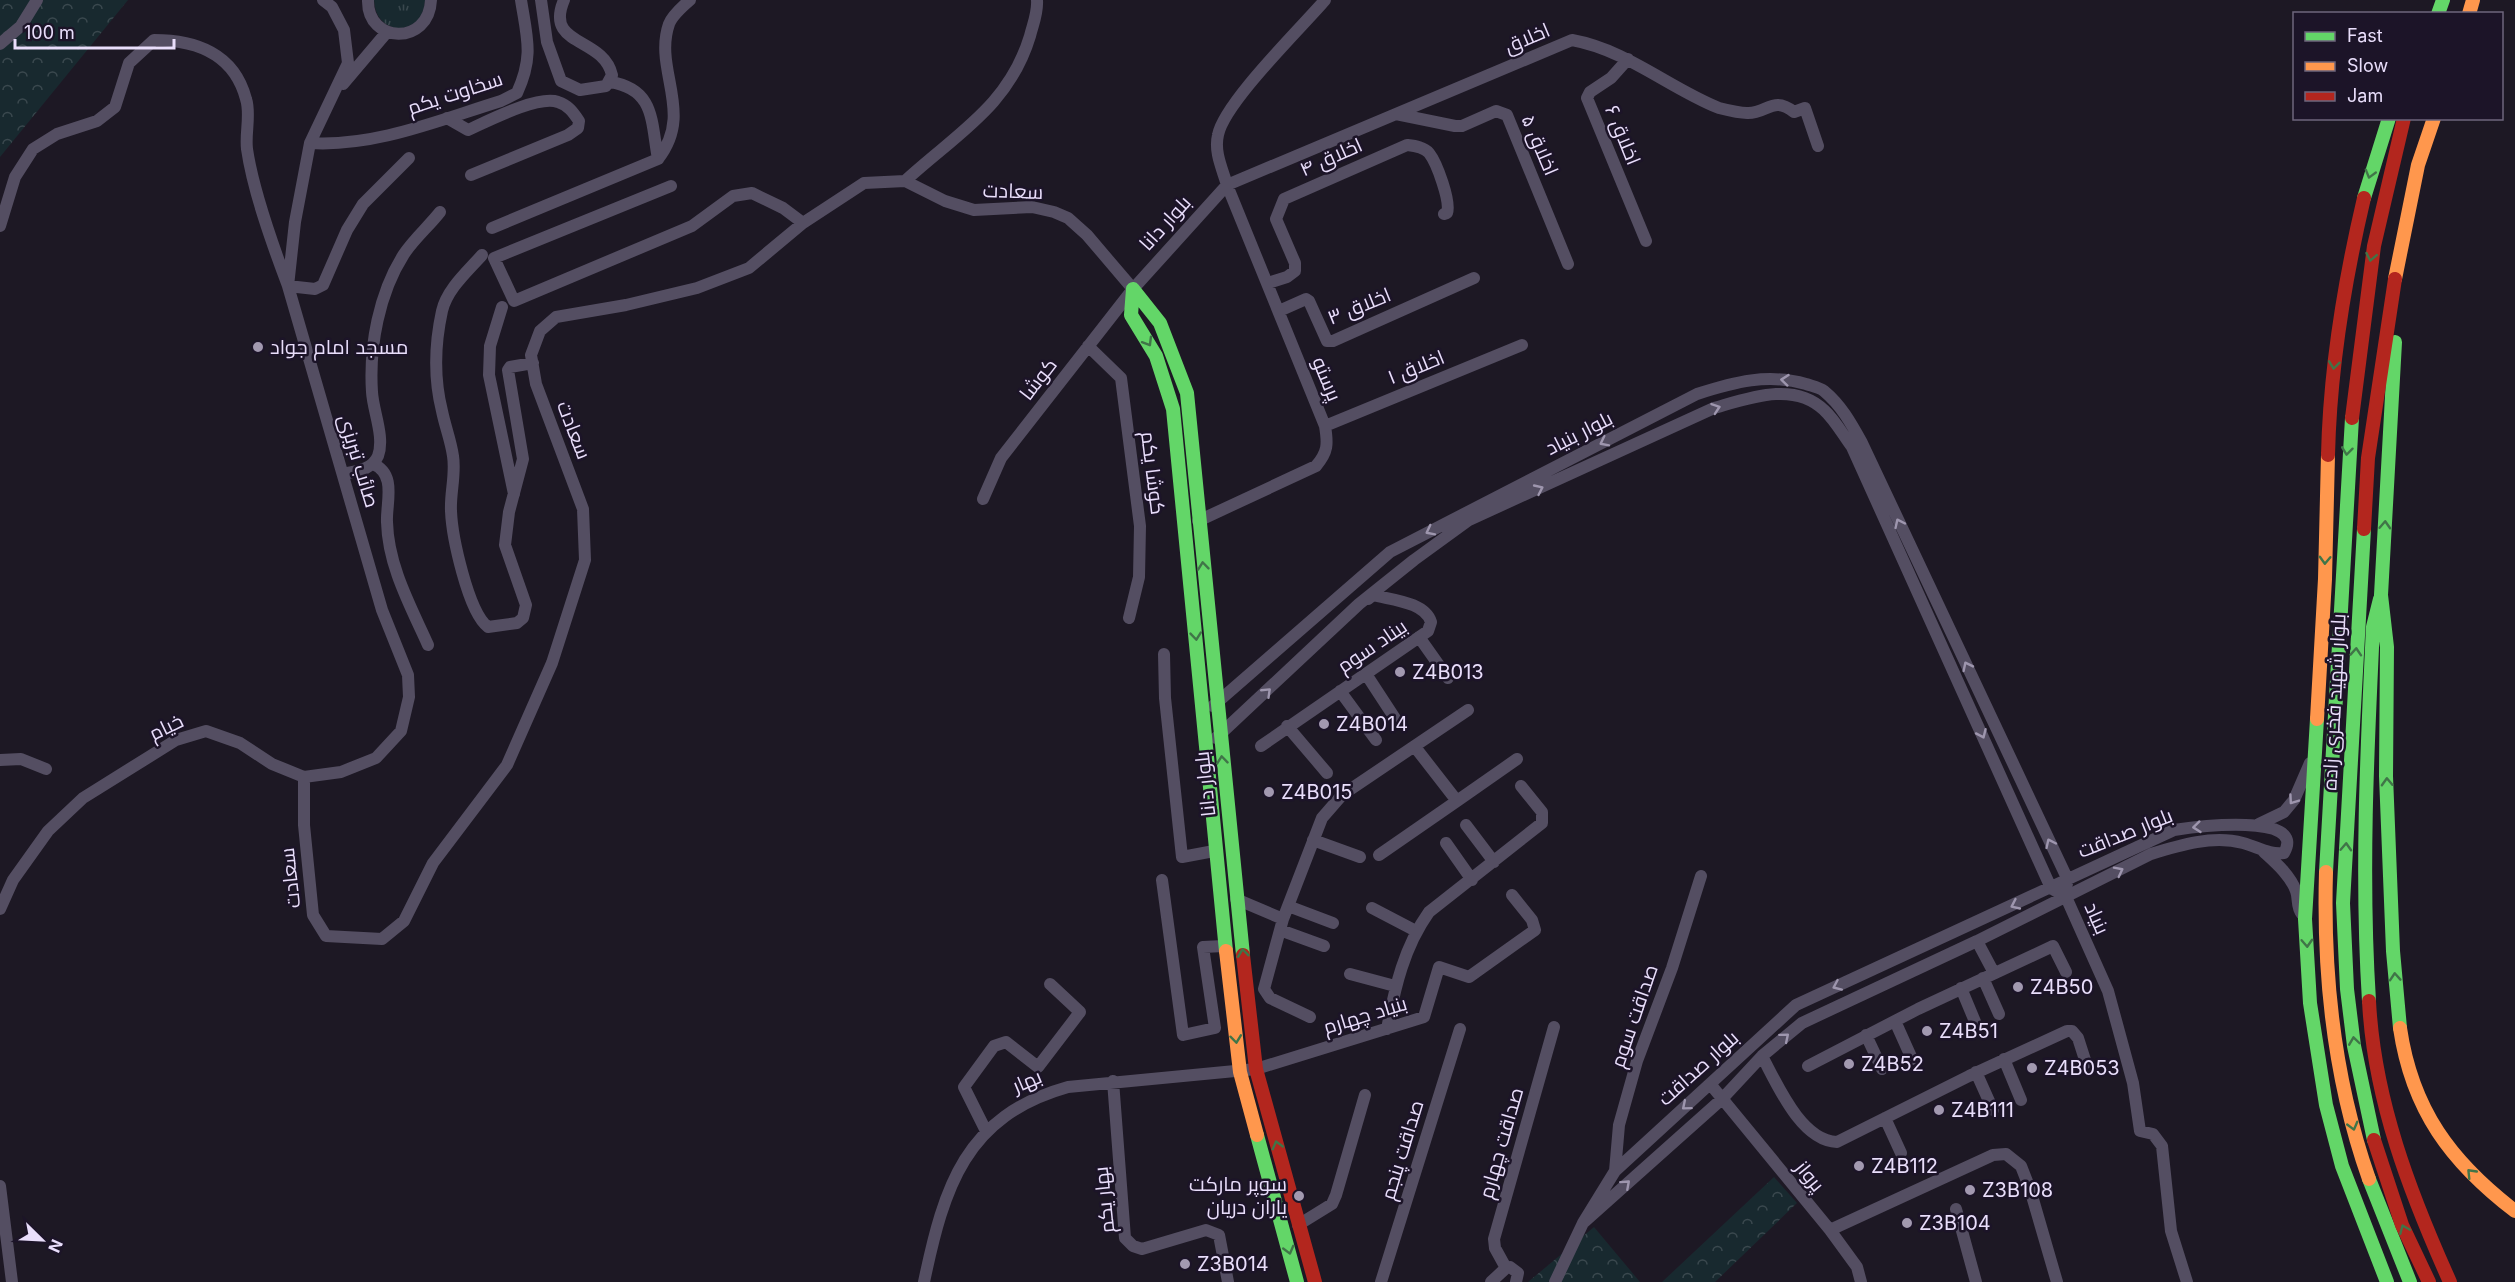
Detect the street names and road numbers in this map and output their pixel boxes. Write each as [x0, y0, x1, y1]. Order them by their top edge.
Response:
street label: اخلاق [1501, 18, 1554, 59]
street label: سخاوت یکم [404, 66, 506, 122]
street label: اخلاق ۶ [1599, 102, 1646, 169]
street label: اخلاق ۵ [1516, 111, 1563, 179]
street label: اخلاق ۴ [1296, 133, 1366, 182]
street label: سعادت [982, 178, 1044, 204]
street label: بلوار دانا [1134, 191, 1196, 255]
street label: اخلاق ۳ [1324, 282, 1395, 330]
street label: اخلاق ۱ [1384, 345, 1448, 390]
street label: کوشا [1014, 353, 1062, 405]
street label: پرستو [1306, 353, 1347, 405]
street label: سعادت [552, 397, 596, 463]
street label: بلوار بنیاد [1541, 406, 1617, 460]
street label: صائب تبریزی [333, 412, 385, 511]
street label: کوشا یکم [1134, 430, 1170, 516]
street label: بلوار شهید فخری زاده [2317, 613, 2352, 791]
street label: بیناد سوم [1333, 614, 1413, 680]
street label: خیام [145, 708, 188, 747]
street label: بلوار دانا [1190, 750, 1220, 818]
street label: بلوار صداقت [2074, 803, 2176, 863]
street label: سعادت [275, 847, 305, 909]
street label: بنیاد [2079, 898, 2115, 938]
street label: صداقت سوم [1605, 961, 1665, 1071]
street label: بنیاد چهارم [1320, 991, 1410, 1041]
street label: بلوار صداقت [1653, 1026, 1743, 1110]
street label: بهار [1008, 1064, 1046, 1099]
street label: صداقت چهارم [1474, 1085, 1530, 1202]
street label: صداقت پنجم [1375, 1097, 1430, 1203]
street label: پرواز [1789, 1155, 1830, 1197]
street label: بهار یکم [1089, 1165, 1121, 1235]

